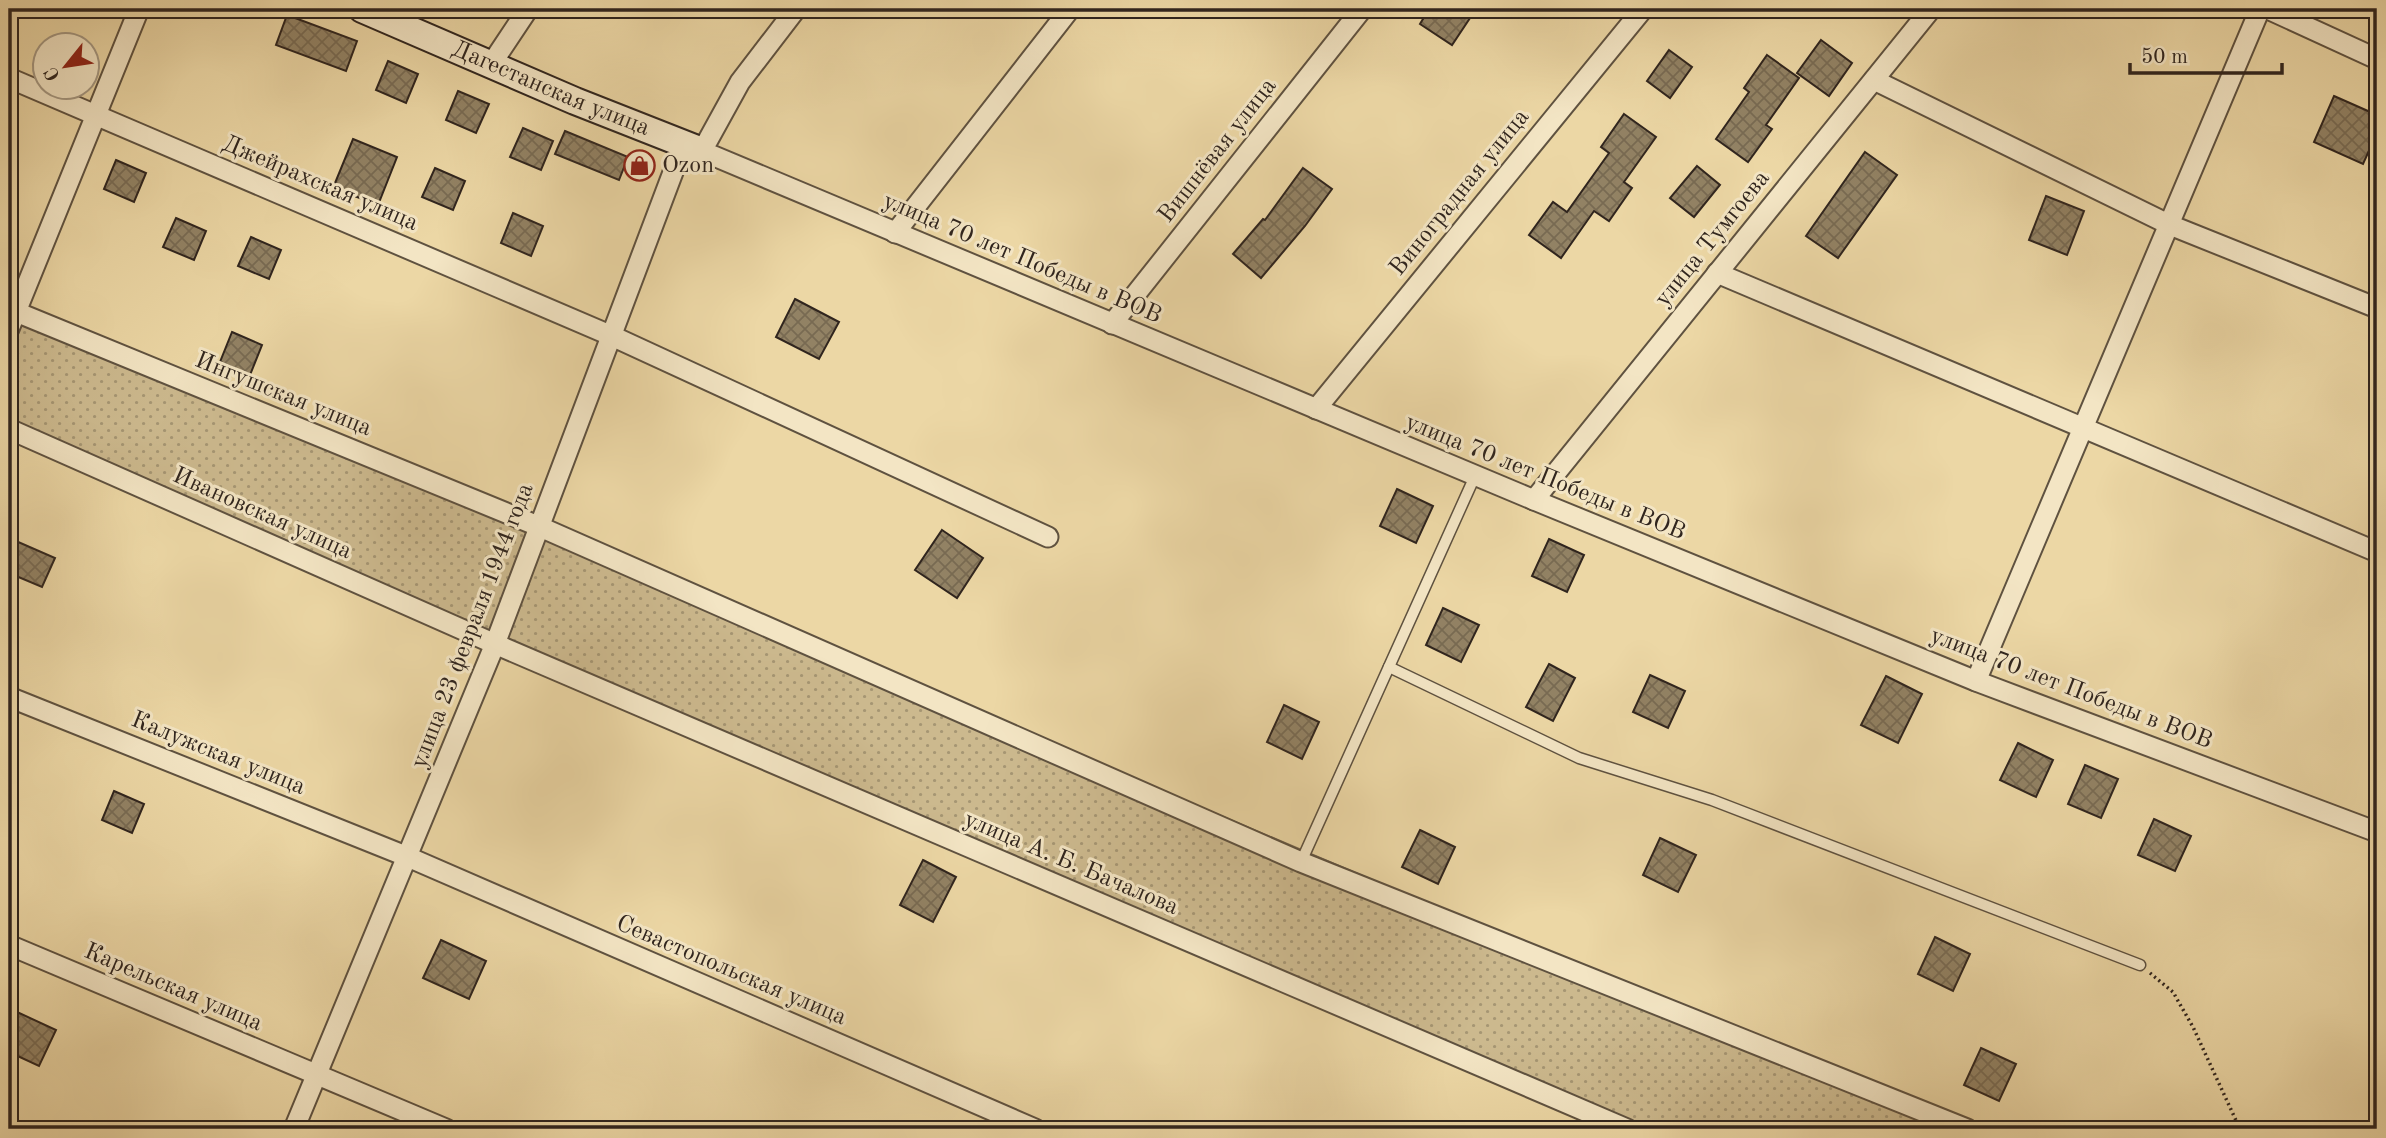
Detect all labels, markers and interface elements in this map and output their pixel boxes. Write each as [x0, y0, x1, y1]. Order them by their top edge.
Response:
north arrow [32, 32, 102, 102]
scale bar [2130, 32, 2283, 76]
street label: Дагестанская улица [448, 37, 653, 141]
text: 50 m [2141, 47, 2188, 68]
text: С [42, 63, 65, 83]
street label: Вишнёвая улица [1154, 74, 1282, 228]
street label: Виноградная улица [1386, 105, 1534, 281]
street label: Джейрахская улица [219, 132, 422, 236]
shop icon: Ozon [622, 149, 656, 183]
place label: Ozon [662, 154, 714, 178]
street label: улица Тумгоева [1651, 166, 1775, 312]
street label: улица 70 лет Победы в ВОВ [879, 189, 1165, 329]
street label: Ингушская улица [191, 349, 375, 441]
street label: улица 70 лет Победы в ВОВ [1401, 411, 1689, 545]
street label: Ивановская улица [169, 464, 355, 564]
street label: улица 23 февраля 1944 года [407, 480, 539, 772]
street label: улица 70 лет Победы в ВОВ [1927, 624, 2215, 754]
street label: Калужская улица [127, 708, 309, 800]
street label: улица А. Б. Бачалова [960, 808, 1182, 920]
street label: Севастопольская улица [612, 912, 850, 1030]
street label: Карельская улица [80, 940, 266, 1036]

